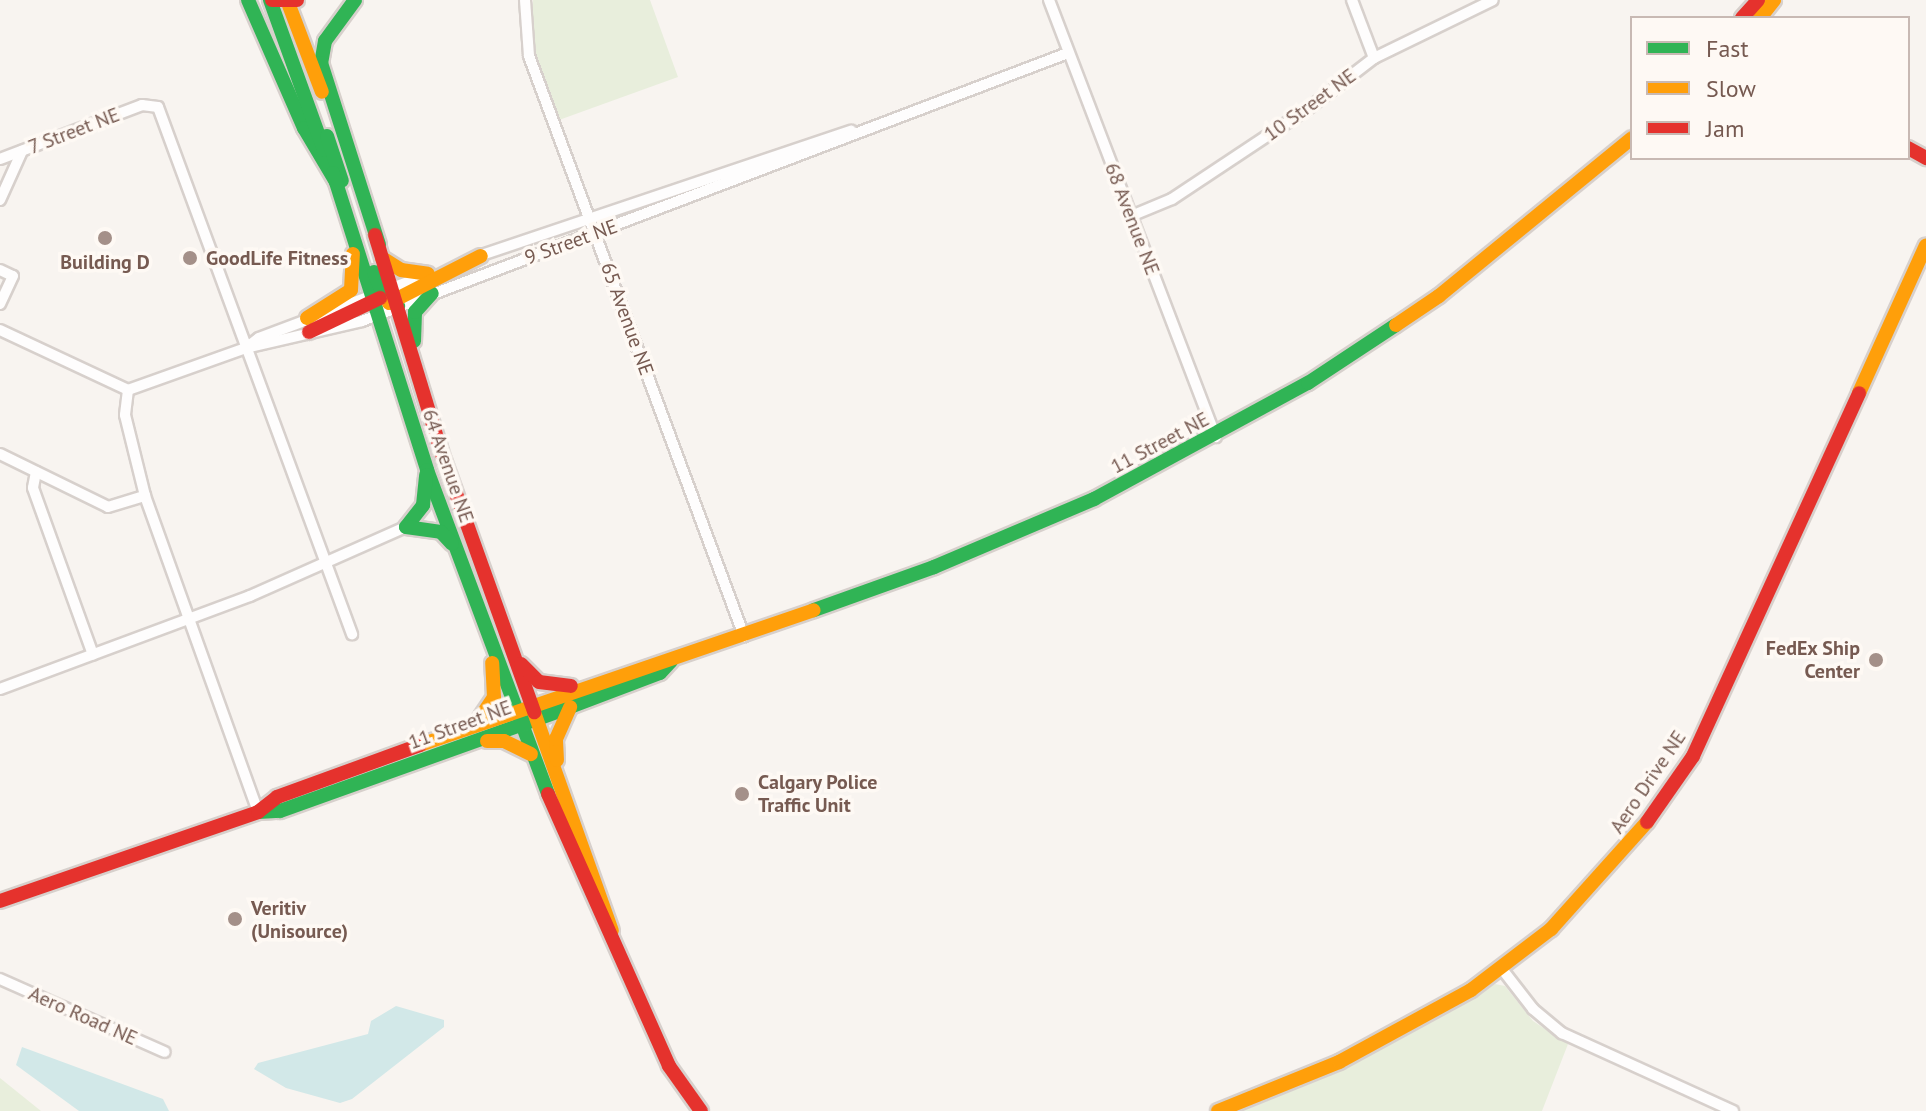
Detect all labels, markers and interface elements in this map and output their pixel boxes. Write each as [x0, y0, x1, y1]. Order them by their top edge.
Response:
legend [1630, 16, 1910, 160]
text: Fast [1706, 33, 1749, 64]
street label: 10 Street NE [1259, 64, 1361, 146]
text: Slow [1706, 73, 1756, 104]
street label: 7 Street NE [24, 102, 124, 160]
text: Jam [1706, 113, 1744, 144]
street label: 68 Avenue NE [1099, 159, 1165, 279]
street label: 9 Street NE [521, 214, 621, 270]
marker: Building D [96, 229, 114, 247]
place label: GoodLife Fitness [206, 246, 348, 270]
marker: GoodLife Fitness [181, 249, 199, 267]
place label: Building D [60, 250, 150, 274]
street label: 65 Avenue NE [595, 259, 659, 379]
street label: 64 Avenue NE [417, 406, 479, 526]
street label: 11 Street NE [1107, 407, 1213, 479]
place label: FedEx Ship Center [1765, 636, 1860, 683]
marker: FedEx Ship Center [1867, 651, 1885, 669]
street label: 11 Street NE [405, 695, 515, 755]
street label: Aero Drive NE [1605, 726, 1691, 838]
place label: Calgary Police Traffic Unit [758, 770, 878, 817]
marker: Calgary Police Traffic Unit [733, 785, 751, 803]
place label: Veritiv (Unisource) [251, 896, 348, 943]
marker: Veritiv (Unisource) [226, 910, 244, 928]
street label: Aero Road NE [25, 981, 141, 1051]

